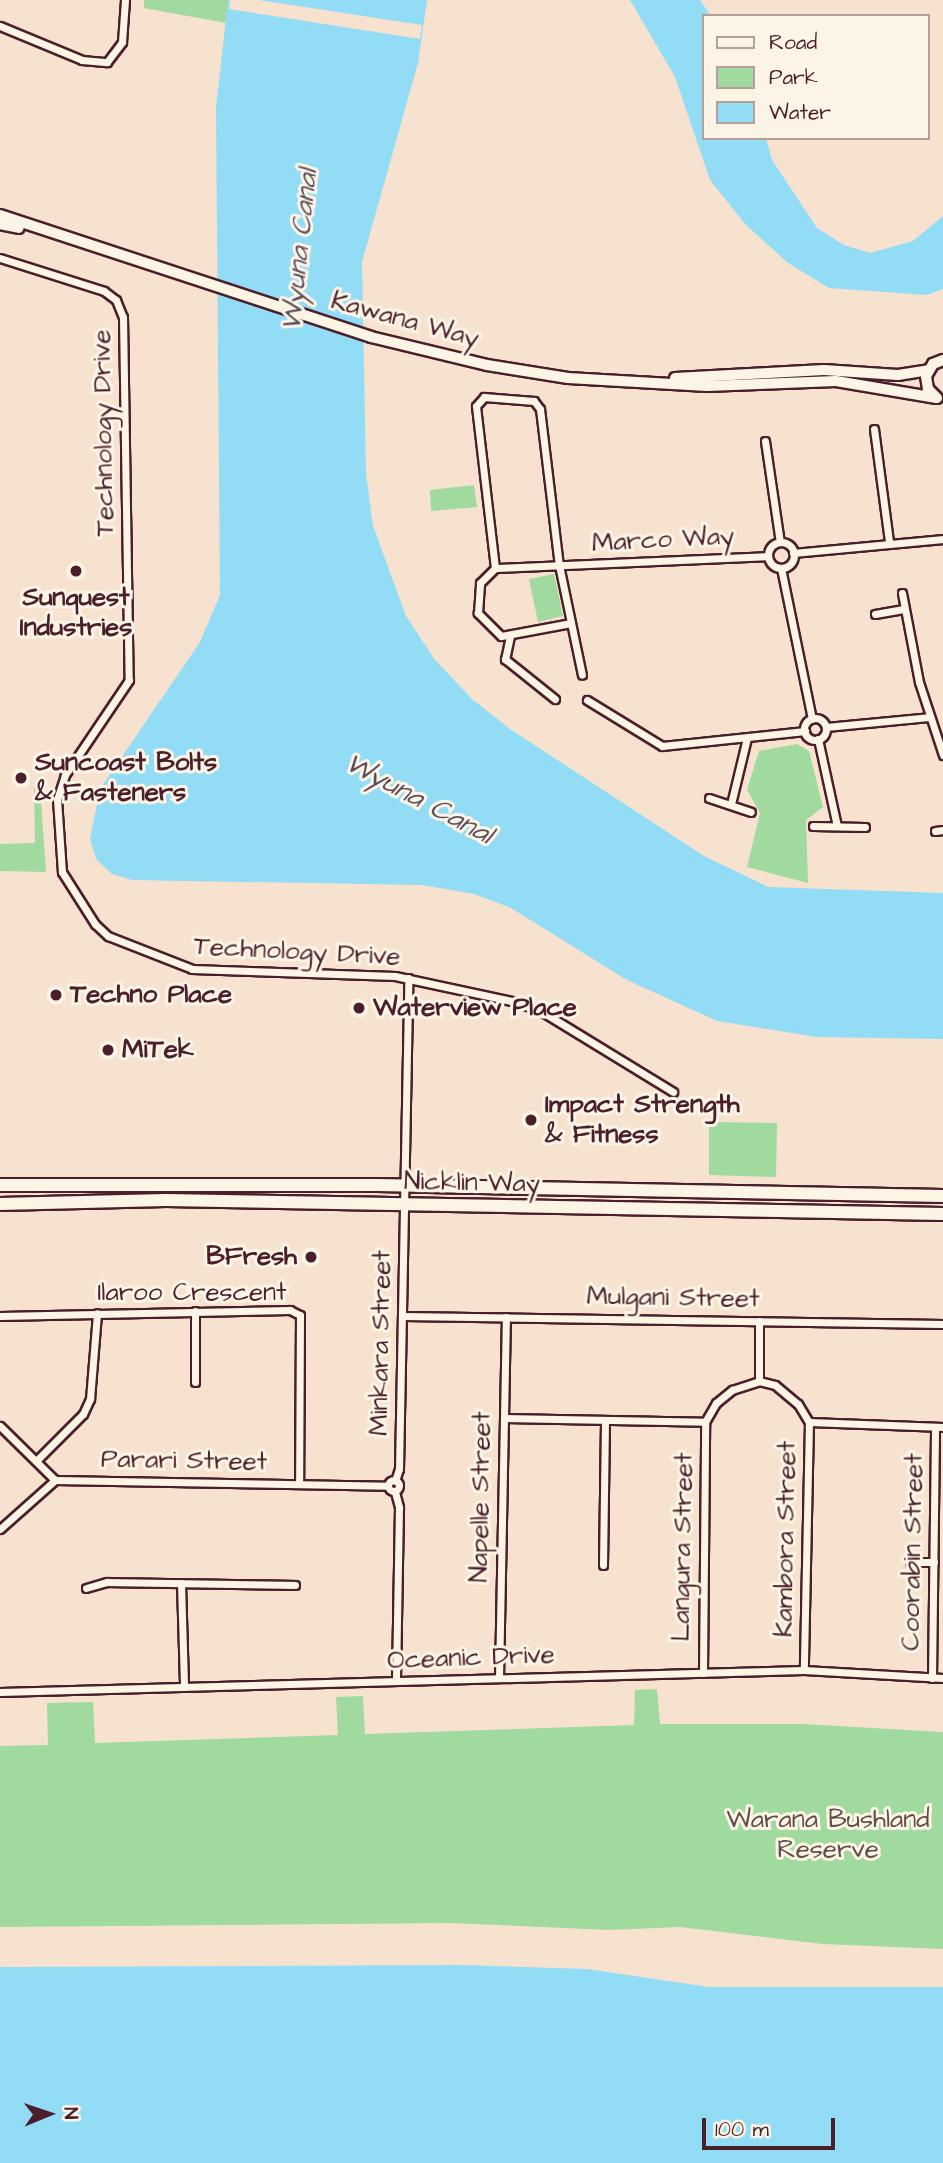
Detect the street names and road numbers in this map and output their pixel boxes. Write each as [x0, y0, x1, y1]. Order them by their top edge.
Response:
street label: Kawana Way [328, 285, 482, 355]
street label: Technology Drive [87, 329, 121, 537]
street label: Marco Way [591, 521, 735, 559]
street label: Technology Drive [193, 931, 401, 973]
street label: Nicklin Way [404, 1166, 540, 1200]
street label: Minkara Street [364, 1250, 398, 1436]
street label: Ilaroo Crescent [97, 1277, 287, 1309]
street label: Mulgani Street [586, 1281, 760, 1315]
street label: Napelle Street [464, 1411, 498, 1583]
street label: Kambora Street [769, 1440, 803, 1638]
street label: Parari Street [101, 1444, 267, 1478]
street label: Langura Street [666, 1452, 700, 1642]
street label: Coorabin Street [896, 1453, 930, 1651]
street label: Oceanic Drive [387, 1639, 555, 1677]

